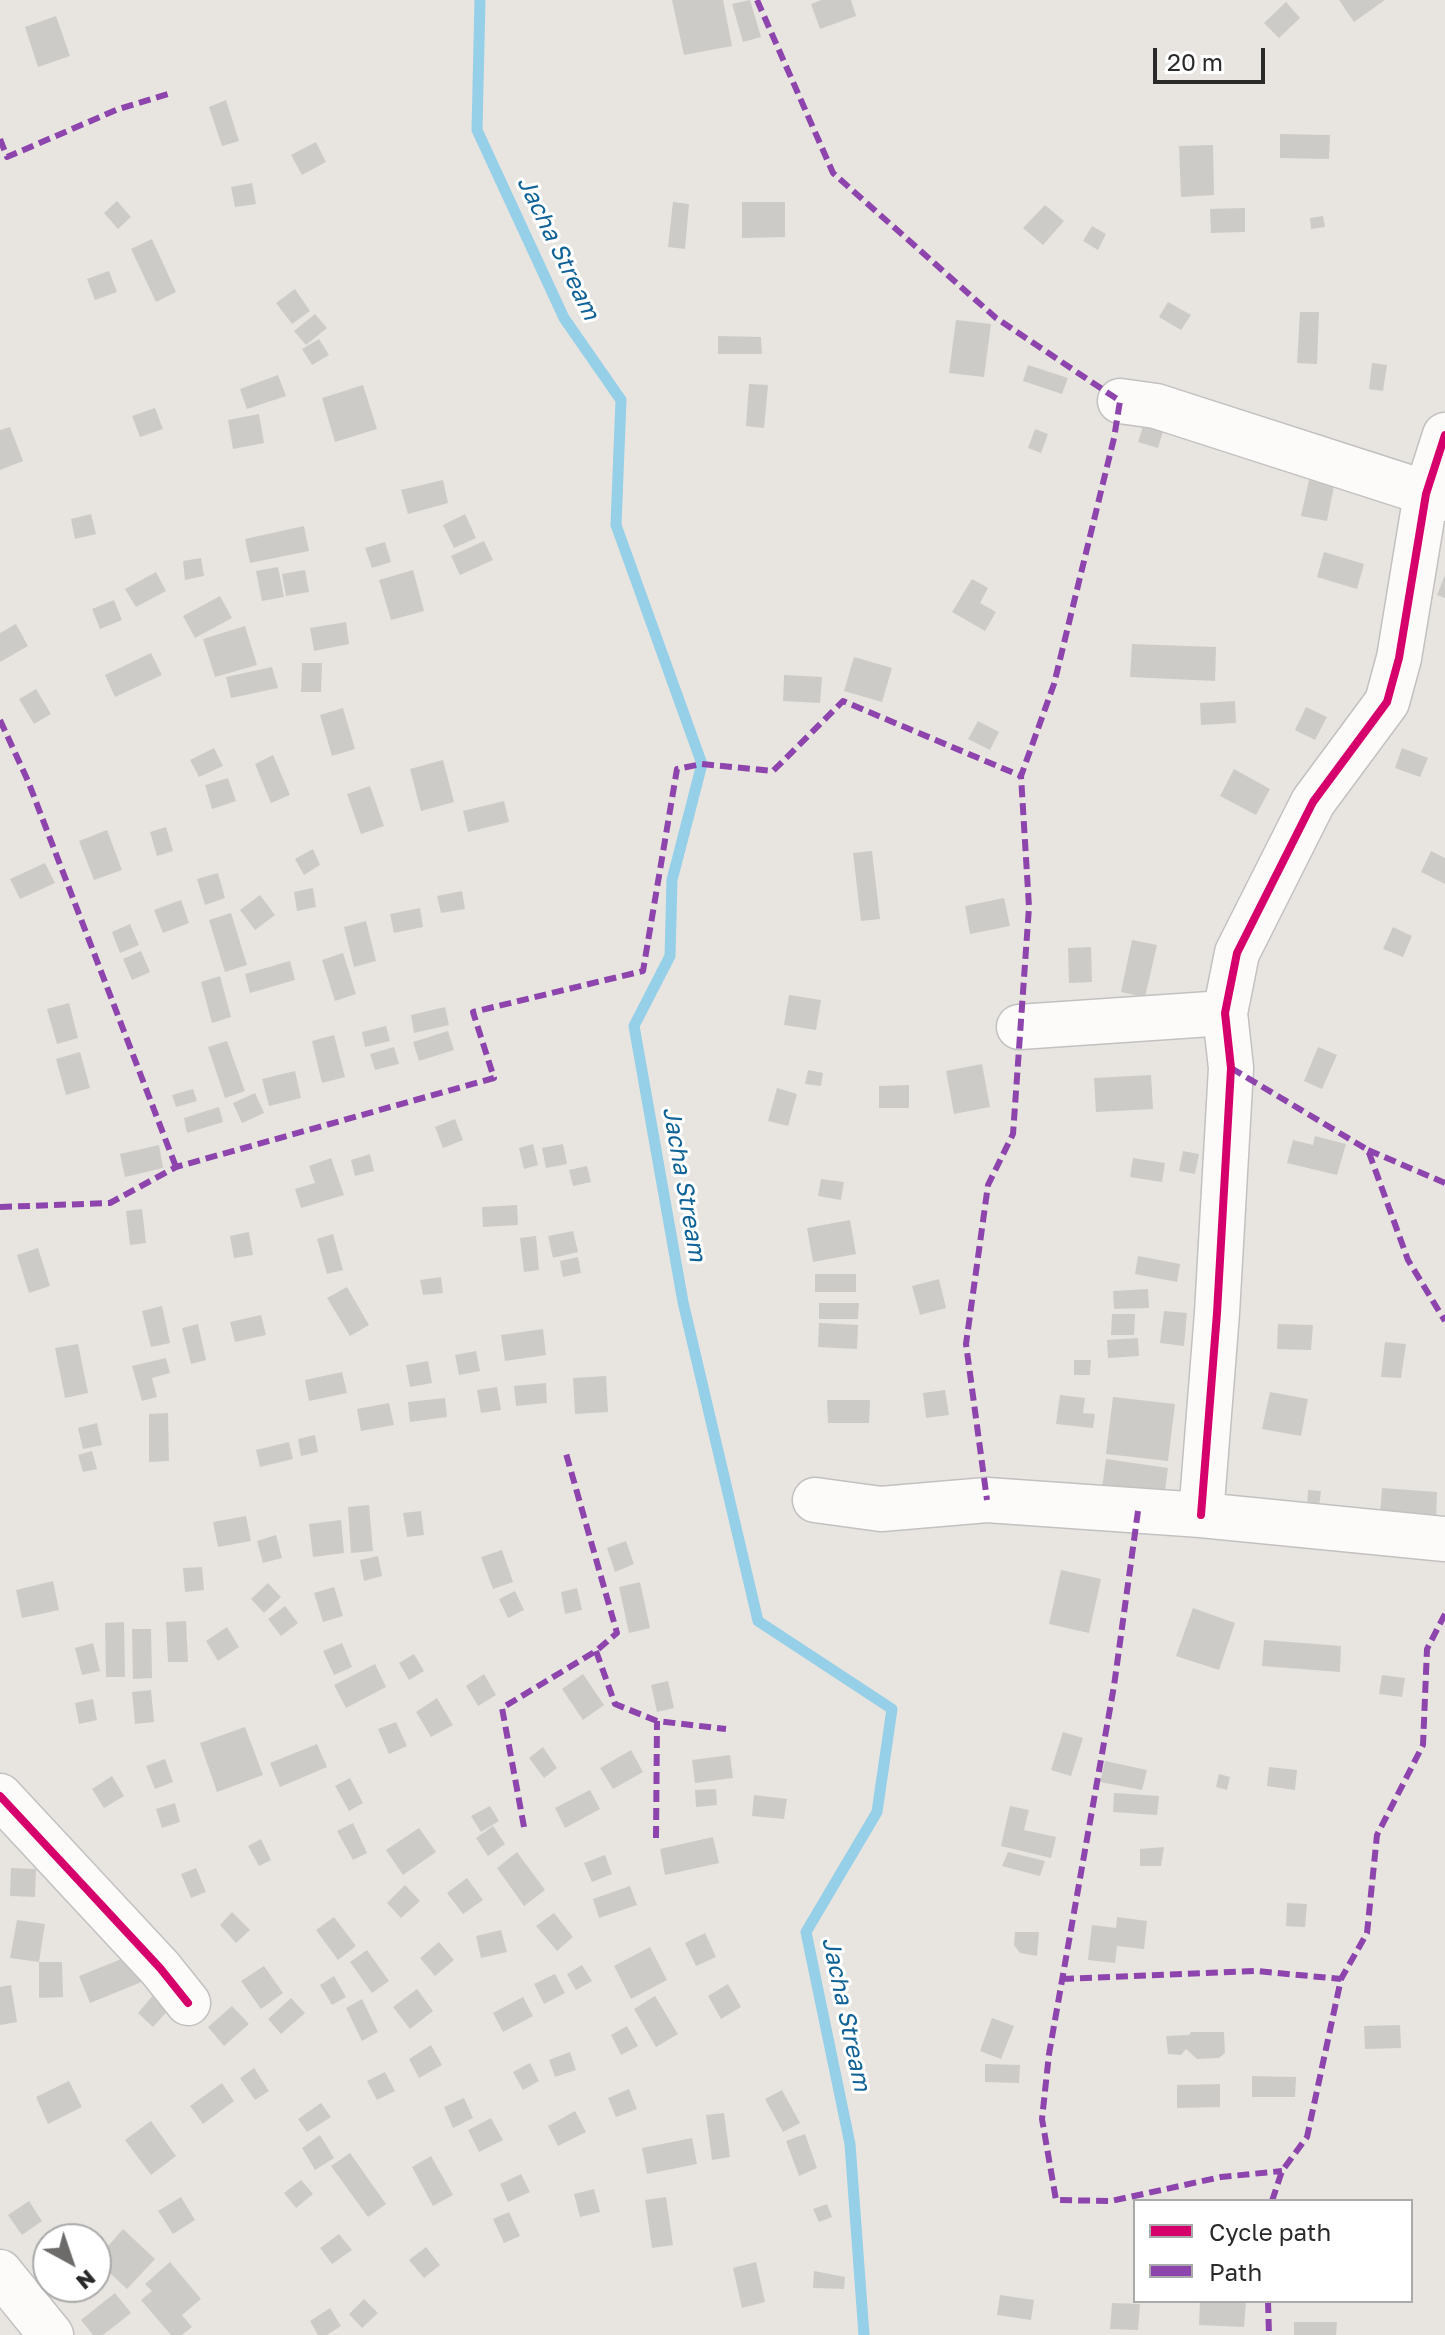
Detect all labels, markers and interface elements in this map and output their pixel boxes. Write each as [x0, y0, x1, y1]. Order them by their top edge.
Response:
scale bar [1157, 32, 1269, 82]
text: 20 m [1167, 47, 1223, 76]
water label: Jacha Stream [511, 171, 605, 325]
water label: Jacha Stream [656, 1104, 712, 1264]
water label: Jacha Stream [816, 1934, 876, 2094]
legend [1133, 2199, 1413, 2303]
text: Cycle path [1209, 2217, 1331, 2246]
north arrow [32, 2223, 112, 2303]
text: Path [1209, 2257, 1262, 2286]
text: N [71, 2265, 102, 2296]

